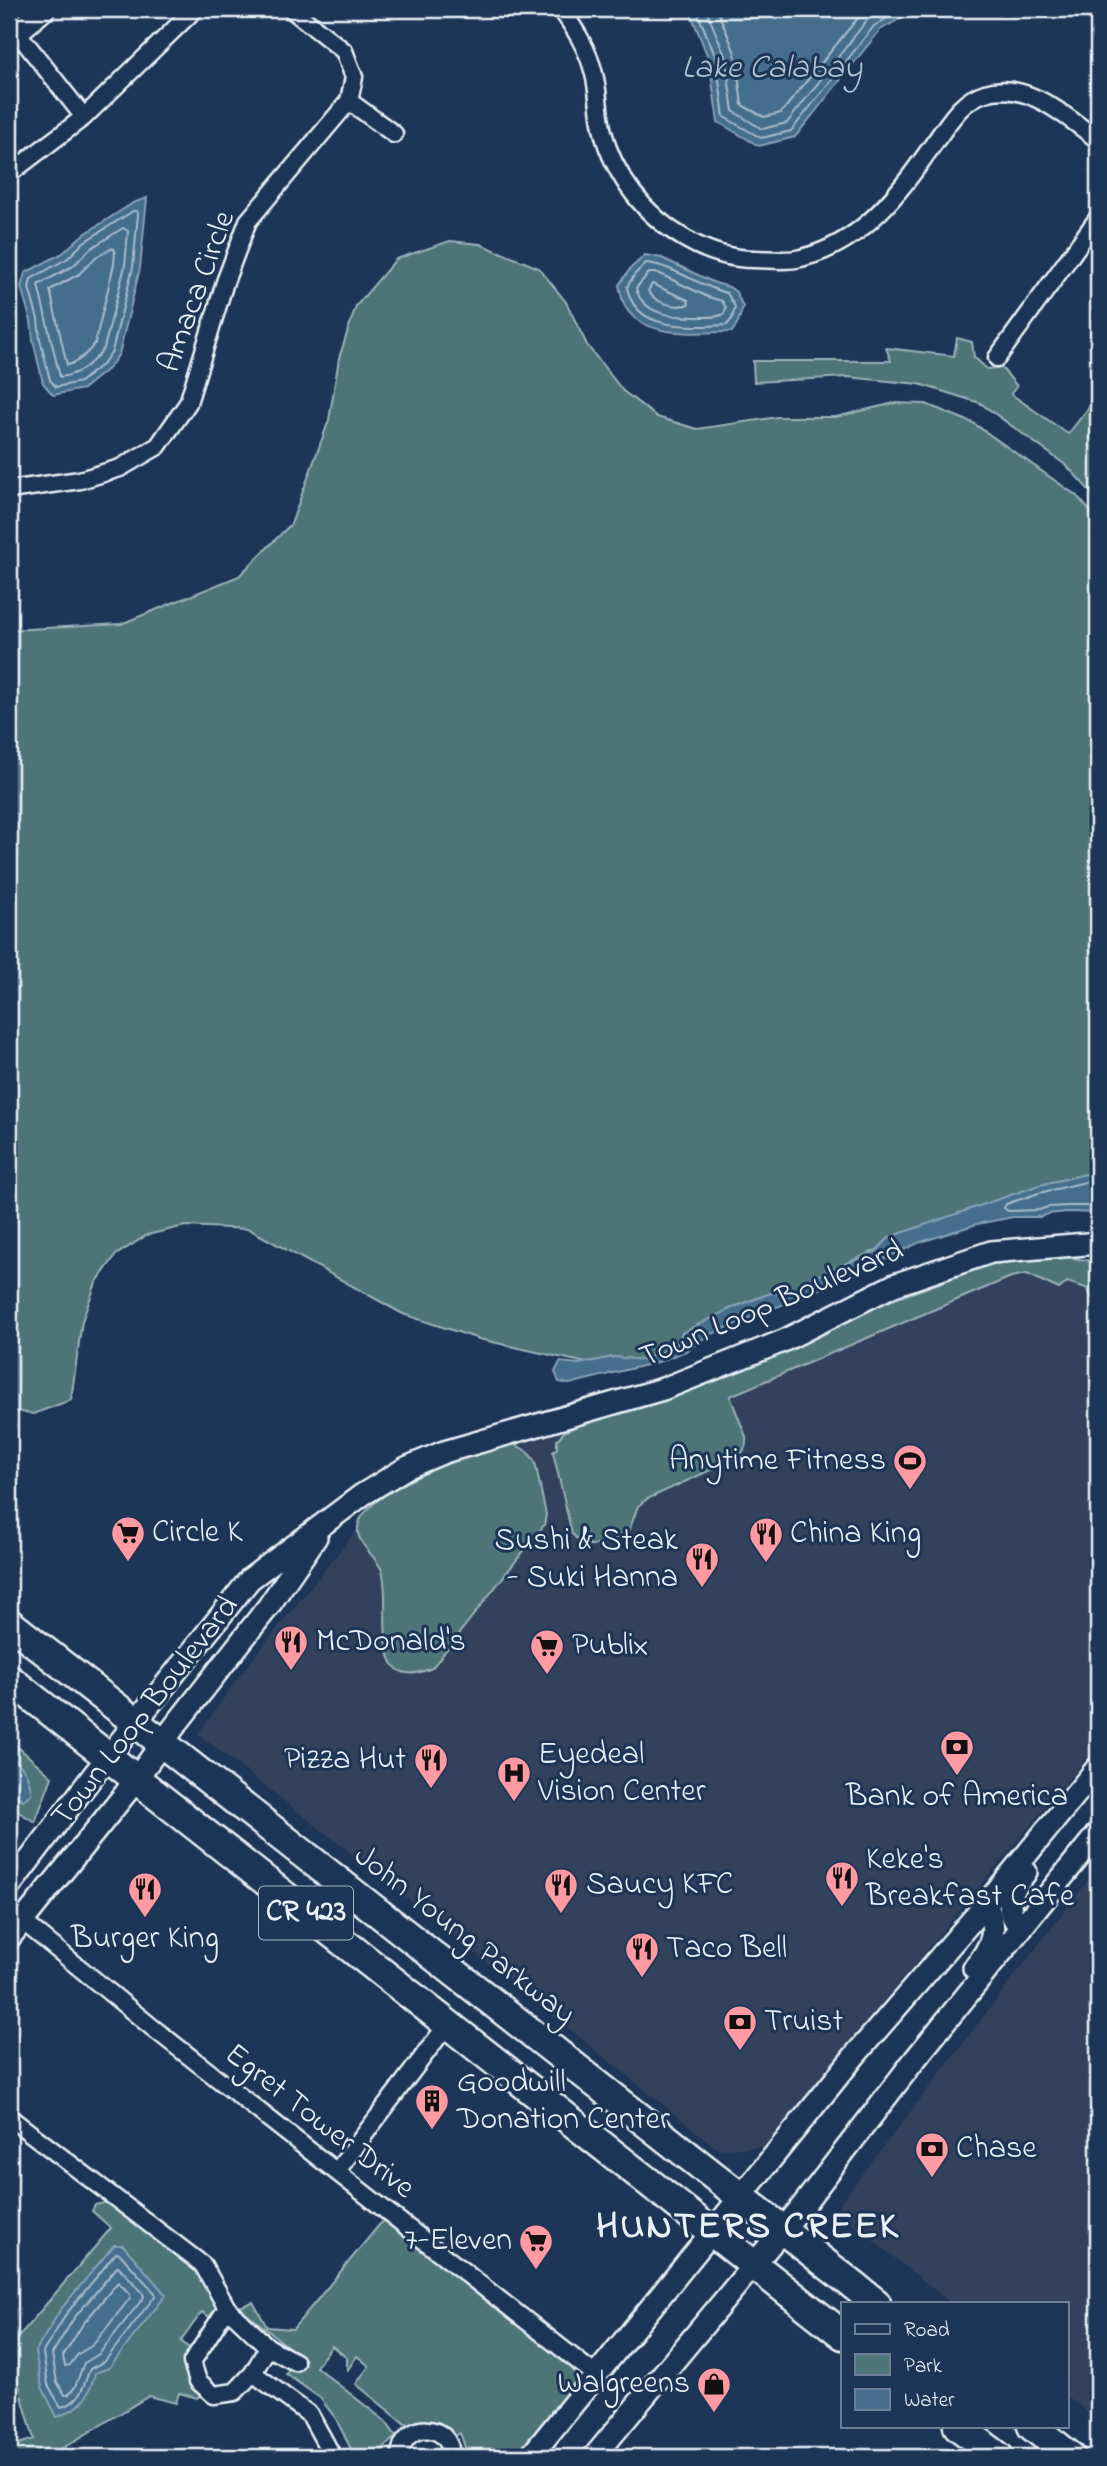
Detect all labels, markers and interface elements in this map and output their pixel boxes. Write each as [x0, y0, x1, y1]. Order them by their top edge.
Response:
water label: Lake Calabay [682, 45, 863, 93]
street label: Amaca Circle [147, 204, 249, 379]
street label: Town Loop Boulevard [633, 1228, 911, 1382]
place label: Anytime Fitness [669, 1438, 886, 1485]
sports icon: Anytime Fitness [891, 1442, 929, 1491]
place label: Circle K [152, 1510, 243, 1557]
place label: China King [790, 1511, 921, 1558]
supermarket icon: Circle K [109, 1514, 147, 1563]
restaurant icon: China King [747, 1515, 785, 1564]
place label: Sushi & Steak - Suki Hanna [494, 1518, 679, 1602]
restaurant icon: Sushi & Steak - Suki Hanna [683, 1540, 721, 1589]
street label: Town Loop Boulevard [40, 1586, 252, 1838]
place label: McDonald's [316, 1619, 466, 1666]
restaurant icon: McDonald's [272, 1623, 310, 1672]
place label: Publix [572, 1623, 648, 1670]
supermarket icon: Publix [528, 1627, 566, 1676]
bank icon: Bank of America [938, 1728, 976, 1777]
place label: Eyedeal Vision Center [537, 1732, 706, 1816]
place label: Pizza Hut [284, 1737, 406, 1784]
restaurant icon: Pizza Hut [412, 1741, 450, 1790]
hospital icon: Eyedeal Vision Center [495, 1754, 533, 1803]
place label: Bank of America [845, 1774, 1068, 1821]
street label: John Young Parkway [343, 1834, 585, 2038]
place label: Keke's Breakfast Cafe [865, 1837, 1075, 1921]
restaurant icon: Keke's Breakfast Cafe [823, 1859, 861, 1908]
place label: Saucy KFC [586, 1862, 733, 1909]
restaurant icon: Saucy KFC [542, 1866, 580, 1915]
restaurant icon: Burger King [126, 1870, 164, 1919]
road number: CR 423 [259, 1886, 353, 1940]
place label: Burger King [70, 1916, 219, 1963]
place label: Taco Bell [666, 1926, 787, 1973]
restaurant icon: Taco Bell [623, 1930, 661, 1979]
place label: Truist [764, 1999, 844, 2046]
bank icon: Truist [721, 2003, 759, 2052]
street label: Egret Tower Drive [214, 2033, 425, 2212]
place label: Goodwill Donation Center [456, 2060, 670, 2144]
building icon: Goodwill Donation Center [413, 2082, 451, 2131]
place label: Chase [956, 2126, 1037, 2173]
bank icon: Chase [913, 2130, 951, 2179]
district label: HUNTERS CREEK [596, 2200, 900, 2256]
place label: 7-Eleven [404, 2218, 512, 2265]
supermarket icon: 7-Eleven [517, 2222, 555, 2271]
legend [841, 2302, 1068, 2428]
text: Road [904, 2316, 950, 2346]
text: Park [904, 2352, 943, 2382]
place label: Walgreens [557, 2361, 690, 2408]
shop icon: Walgreens [695, 2365, 733, 2414]
text: Water [904, 2386, 955, 2416]

